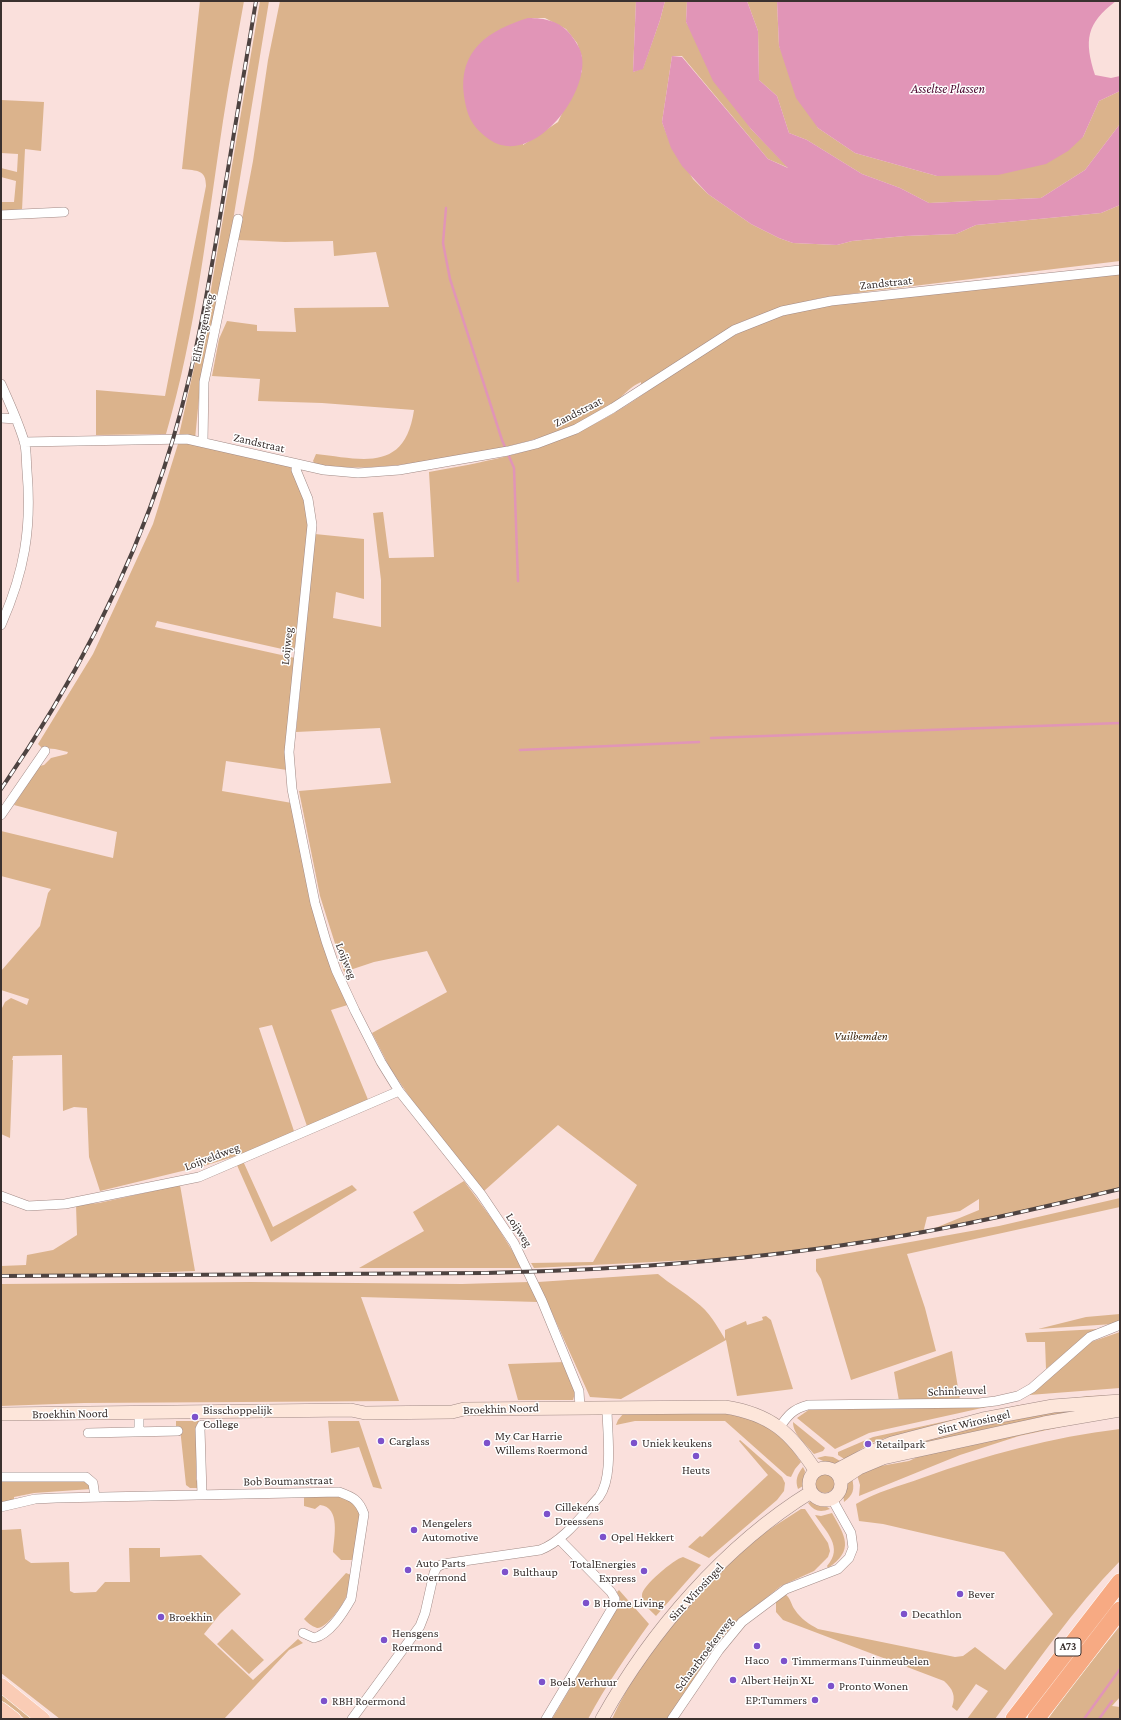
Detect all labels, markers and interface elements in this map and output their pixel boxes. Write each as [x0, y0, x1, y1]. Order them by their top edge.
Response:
water label: Asseltse Plassen [911, 81, 985, 97]
street label: Zandstraat [859, 273, 913, 293]
street label: Elfmorgenweg [189, 292, 217, 364]
street label: Zandstraat [551, 394, 605, 430]
street label: Zandstraat [232, 430, 286, 456]
street label: Loijweg [278, 626, 296, 666]
street label: Loijweg [332, 941, 360, 981]
park label: Vuilbemden [834, 1029, 888, 1043]
street label: Loijveldweg [182, 1140, 242, 1174]
street label: Loijweg [503, 1210, 535, 1250]
street label: Schinheuvel [928, 1383, 986, 1399]
street label: Broekhin Noord [463, 1400, 539, 1418]
place label: Bisschoppelijk College [203, 1403, 272, 1431]
street label: Broekhin Noord [32, 1406, 108, 1422]
street label: Sint Wirosingel [936, 1407, 1012, 1437]
marker: Bisschoppelijk College [190, 1412, 200, 1422]
place label: My Car Harrie Willems Roermond [495, 1429, 588, 1457]
place label: Carglass [389, 1434, 430, 1448]
marker: Carglass [376, 1436, 386, 1446]
place label: Uniek keukens [642, 1436, 712, 1450]
place label: Retailpark [876, 1437, 925, 1451]
marker: My Car Harrie Willems Roermond [482, 1438, 492, 1448]
marker: Uniek keukens [629, 1438, 639, 1448]
marker: Retailpark [863, 1439, 873, 1449]
marker: Heuts [691, 1451, 701, 1461]
place label: Heuts [682, 1463, 710, 1477]
street label: Bob Boumanstraat [243, 1473, 333, 1489]
place label: Cillekens Dreessens [555, 1500, 603, 1528]
marker: Cillekens Dreessens [542, 1509, 552, 1519]
place label: Mengelers Automotive [422, 1516, 478, 1544]
marker: Mengelers Automotive [409, 1525, 419, 1535]
place label: Opel Hekkert [611, 1530, 674, 1544]
marker: Opel Hekkert [598, 1532, 608, 1542]
place label: Auto Parts Roermond [416, 1556, 466, 1584]
place label: TotalEnergies Express [570, 1557, 636, 1585]
street label: Sint Wirosingel [666, 1560, 726, 1624]
marker: Auto Parts Roermond [403, 1565, 413, 1575]
place label: Bulthaup [513, 1565, 558, 1579]
marker: TotalEnergies Express [639, 1566, 649, 1576]
marker: Bulthaup [500, 1567, 510, 1577]
place label: Bever [968, 1587, 995, 1601]
marker: Bever [955, 1589, 965, 1599]
place label: B Home Living [594, 1596, 664, 1610]
marker: B Home Living [581, 1598, 591, 1608]
place label: Decathlon [912, 1607, 962, 1621]
marker: Decathlon [899, 1609, 909, 1619]
place label: Broekhin [169, 1610, 213, 1624]
marker: Broekhin [156, 1612, 166, 1622]
street label: Schaarbroekerweg [672, 1614, 736, 1694]
place label: Hensgens Roermond [392, 1626, 442, 1654]
marker: Hensgens Roermond [379, 1635, 389, 1645]
road number: A73 [1055, 1638, 1081, 1656]
marker: Haco [752, 1641, 762, 1651]
place label: Haco [745, 1653, 769, 1667]
place label: Timmermans Tuinmeubelen [792, 1654, 929, 1668]
marker: Timmermans Tuinmeubelen [779, 1656, 789, 1666]
place label: Albert Heijn XL [741, 1673, 814, 1687]
place label: Boels Verhuur [550, 1675, 617, 1689]
marker: Albert Heijn XL [728, 1675, 738, 1685]
marker: Boels Verhuur [537, 1677, 547, 1687]
place label: Pronto Wonen [839, 1679, 908, 1693]
marker: Pronto Wonen [826, 1681, 836, 1691]
place label: EP:Tummers [745, 1693, 807, 1707]
place label: RBH Roermond [332, 1694, 406, 1708]
marker: EP:Tummers [810, 1695, 820, 1705]
marker: RBH Roermond [319, 1696, 329, 1706]

